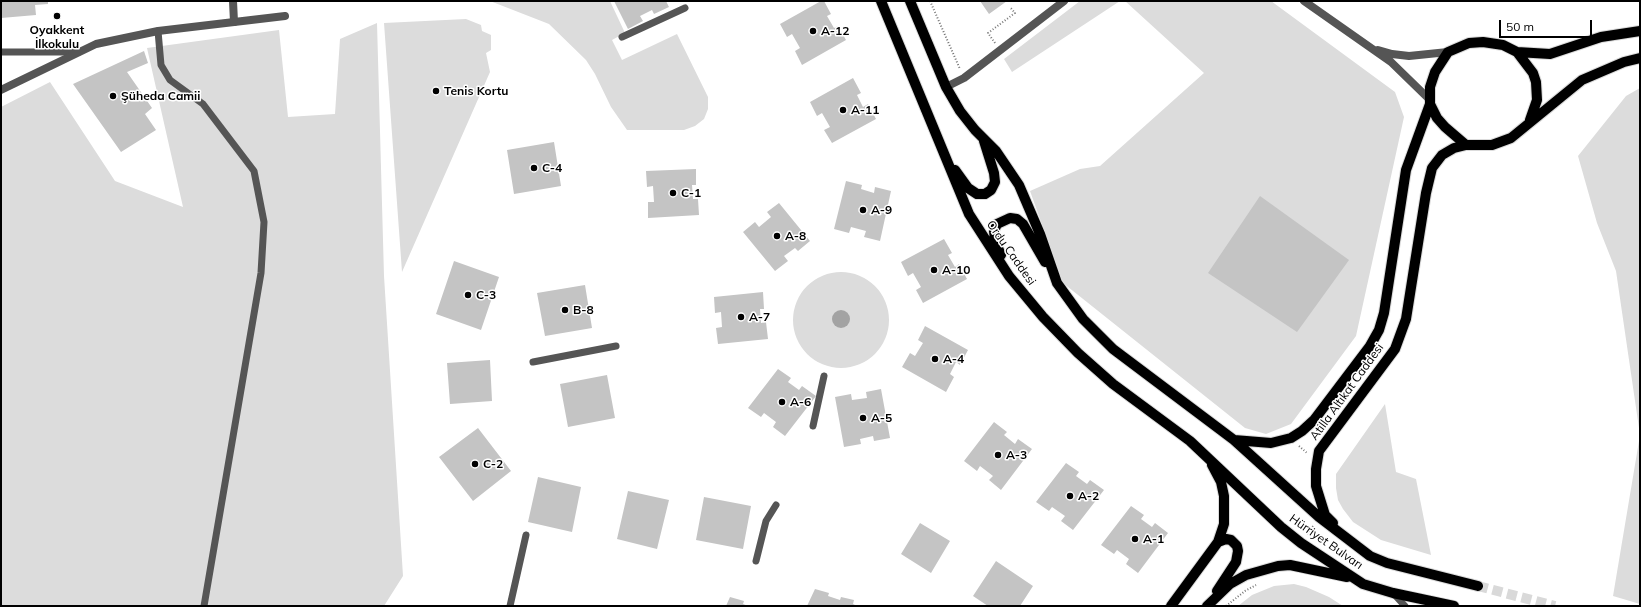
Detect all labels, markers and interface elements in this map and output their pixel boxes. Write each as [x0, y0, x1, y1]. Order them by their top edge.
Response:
marker: Oyakkent İlkokulu [52, 11, 62, 21]
scale bar [1501, 12, 1594, 38]
text: 50 m [1506, 19, 1534, 34]
place label: Oyakkent İlkokulu [30, 23, 84, 51]
place label: A-12 [821, 24, 849, 38]
marker: A-12 [808, 26, 818, 36]
place label: Tenis Kortu [444, 84, 508, 98]
marker: Tenis Kortu [431, 86, 441, 96]
place label: Şüheda Camii [121, 89, 200, 103]
marker: Şüheda Camii [108, 91, 118, 101]
place label: A-11 [851, 103, 879, 117]
marker: A-11 [838, 105, 848, 115]
place label: C-4 [542, 161, 562, 175]
marker: C-4 [529, 163, 539, 173]
place label: C-1 [681, 186, 701, 200]
marker: C-1 [668, 188, 678, 198]
place label: A-9 [871, 203, 892, 217]
marker: A-9 [858, 205, 868, 215]
street label: Ordu Caddesi [983, 218, 1039, 288]
place label: A-8 [785, 229, 806, 243]
marker: A-8 [772, 231, 782, 241]
place label: A-10 [942, 263, 970, 277]
marker: A-10 [929, 265, 939, 275]
place label: C-3 [476, 288, 496, 302]
marker: C-3 [463, 290, 473, 300]
place label: B-8 [573, 303, 594, 317]
marker: B-8 [560, 305, 570, 315]
place label: A-7 [749, 310, 770, 324]
marker: A-7 [736, 312, 746, 322]
street label: Atilla Altıkat Caddesi [1307, 341, 1387, 443]
place label: A-4 [943, 352, 964, 366]
marker: A-4 [930, 354, 940, 364]
place label: A-6 [790, 395, 811, 409]
marker: A-6 [777, 397, 787, 407]
place label: A-5 [871, 411, 892, 425]
marker: A-5 [858, 413, 868, 423]
place label: A-3 [1006, 448, 1027, 462]
marker: A-3 [993, 450, 1003, 460]
place label: C-2 [483, 457, 503, 471]
marker: C-2 [470, 459, 480, 469]
place label: A-2 [1078, 489, 1099, 503]
marker: A-2 [1065, 491, 1075, 501]
street label: Hürriyet Bulvarı [1286, 511, 1366, 573]
place label: A-1 [1143, 532, 1164, 546]
marker: A-1 [1130, 534, 1140, 544]

